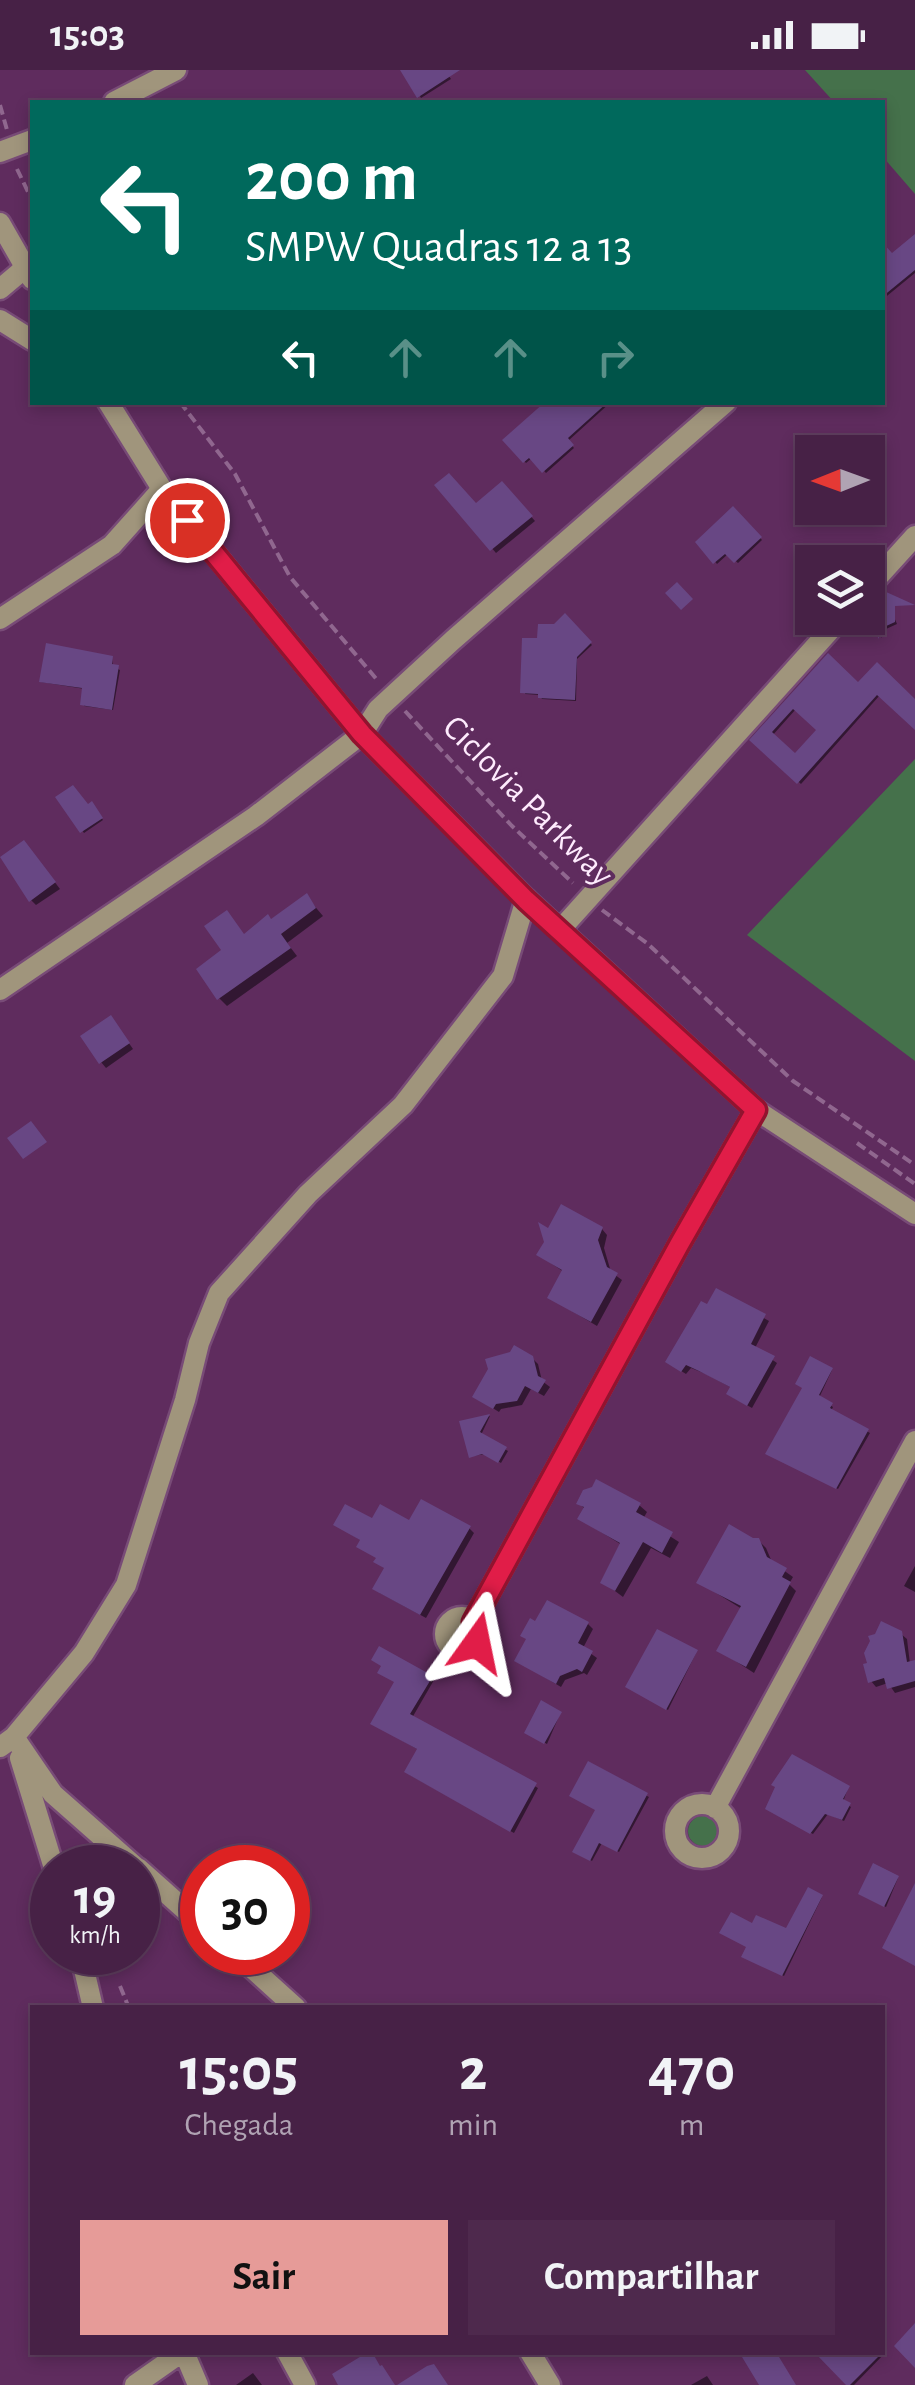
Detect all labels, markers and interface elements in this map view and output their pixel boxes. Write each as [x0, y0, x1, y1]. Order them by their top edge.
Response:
text: 15:03 [50, 16, 125, 54]
icon: left [80, 140, 210, 270]
text: 200 m [245, 143, 418, 213]
text: SMPW Quadras 12 a 13 [245, 225, 632, 270]
icon: left [273, 330, 328, 385]
icon: ahead [378, 330, 433, 385]
icon: ahead [483, 330, 538, 385]
icon: right [588, 330, 643, 385]
north arrow [795, 435, 885, 525]
map controls [795, 435, 885, 635]
pin [145, 478, 230, 563]
icon: arrive [160, 493, 215, 548]
button: layers [795, 545, 885, 635]
street label: Ciclovia Parkway [436, 709, 620, 893]
position arrow [425, 1591, 529, 1695]
speed limit sign: 30 [180, 1845, 310, 1975]
text: 19 [74, 1873, 116, 1923]
text: km/h [69, 1923, 121, 1948]
text: 15:05 [180, 2041, 298, 2101]
text: 2 [459, 2041, 487, 2101]
text: 470 [648, 2041, 735, 2101]
text: Chegada [185, 2109, 294, 2141]
text: min [448, 2109, 498, 2141]
text: m [679, 2109, 704, 2141]
button: Sair [80, 2220, 448, 2335]
button: Compartilhar [468, 2220, 835, 2335]

